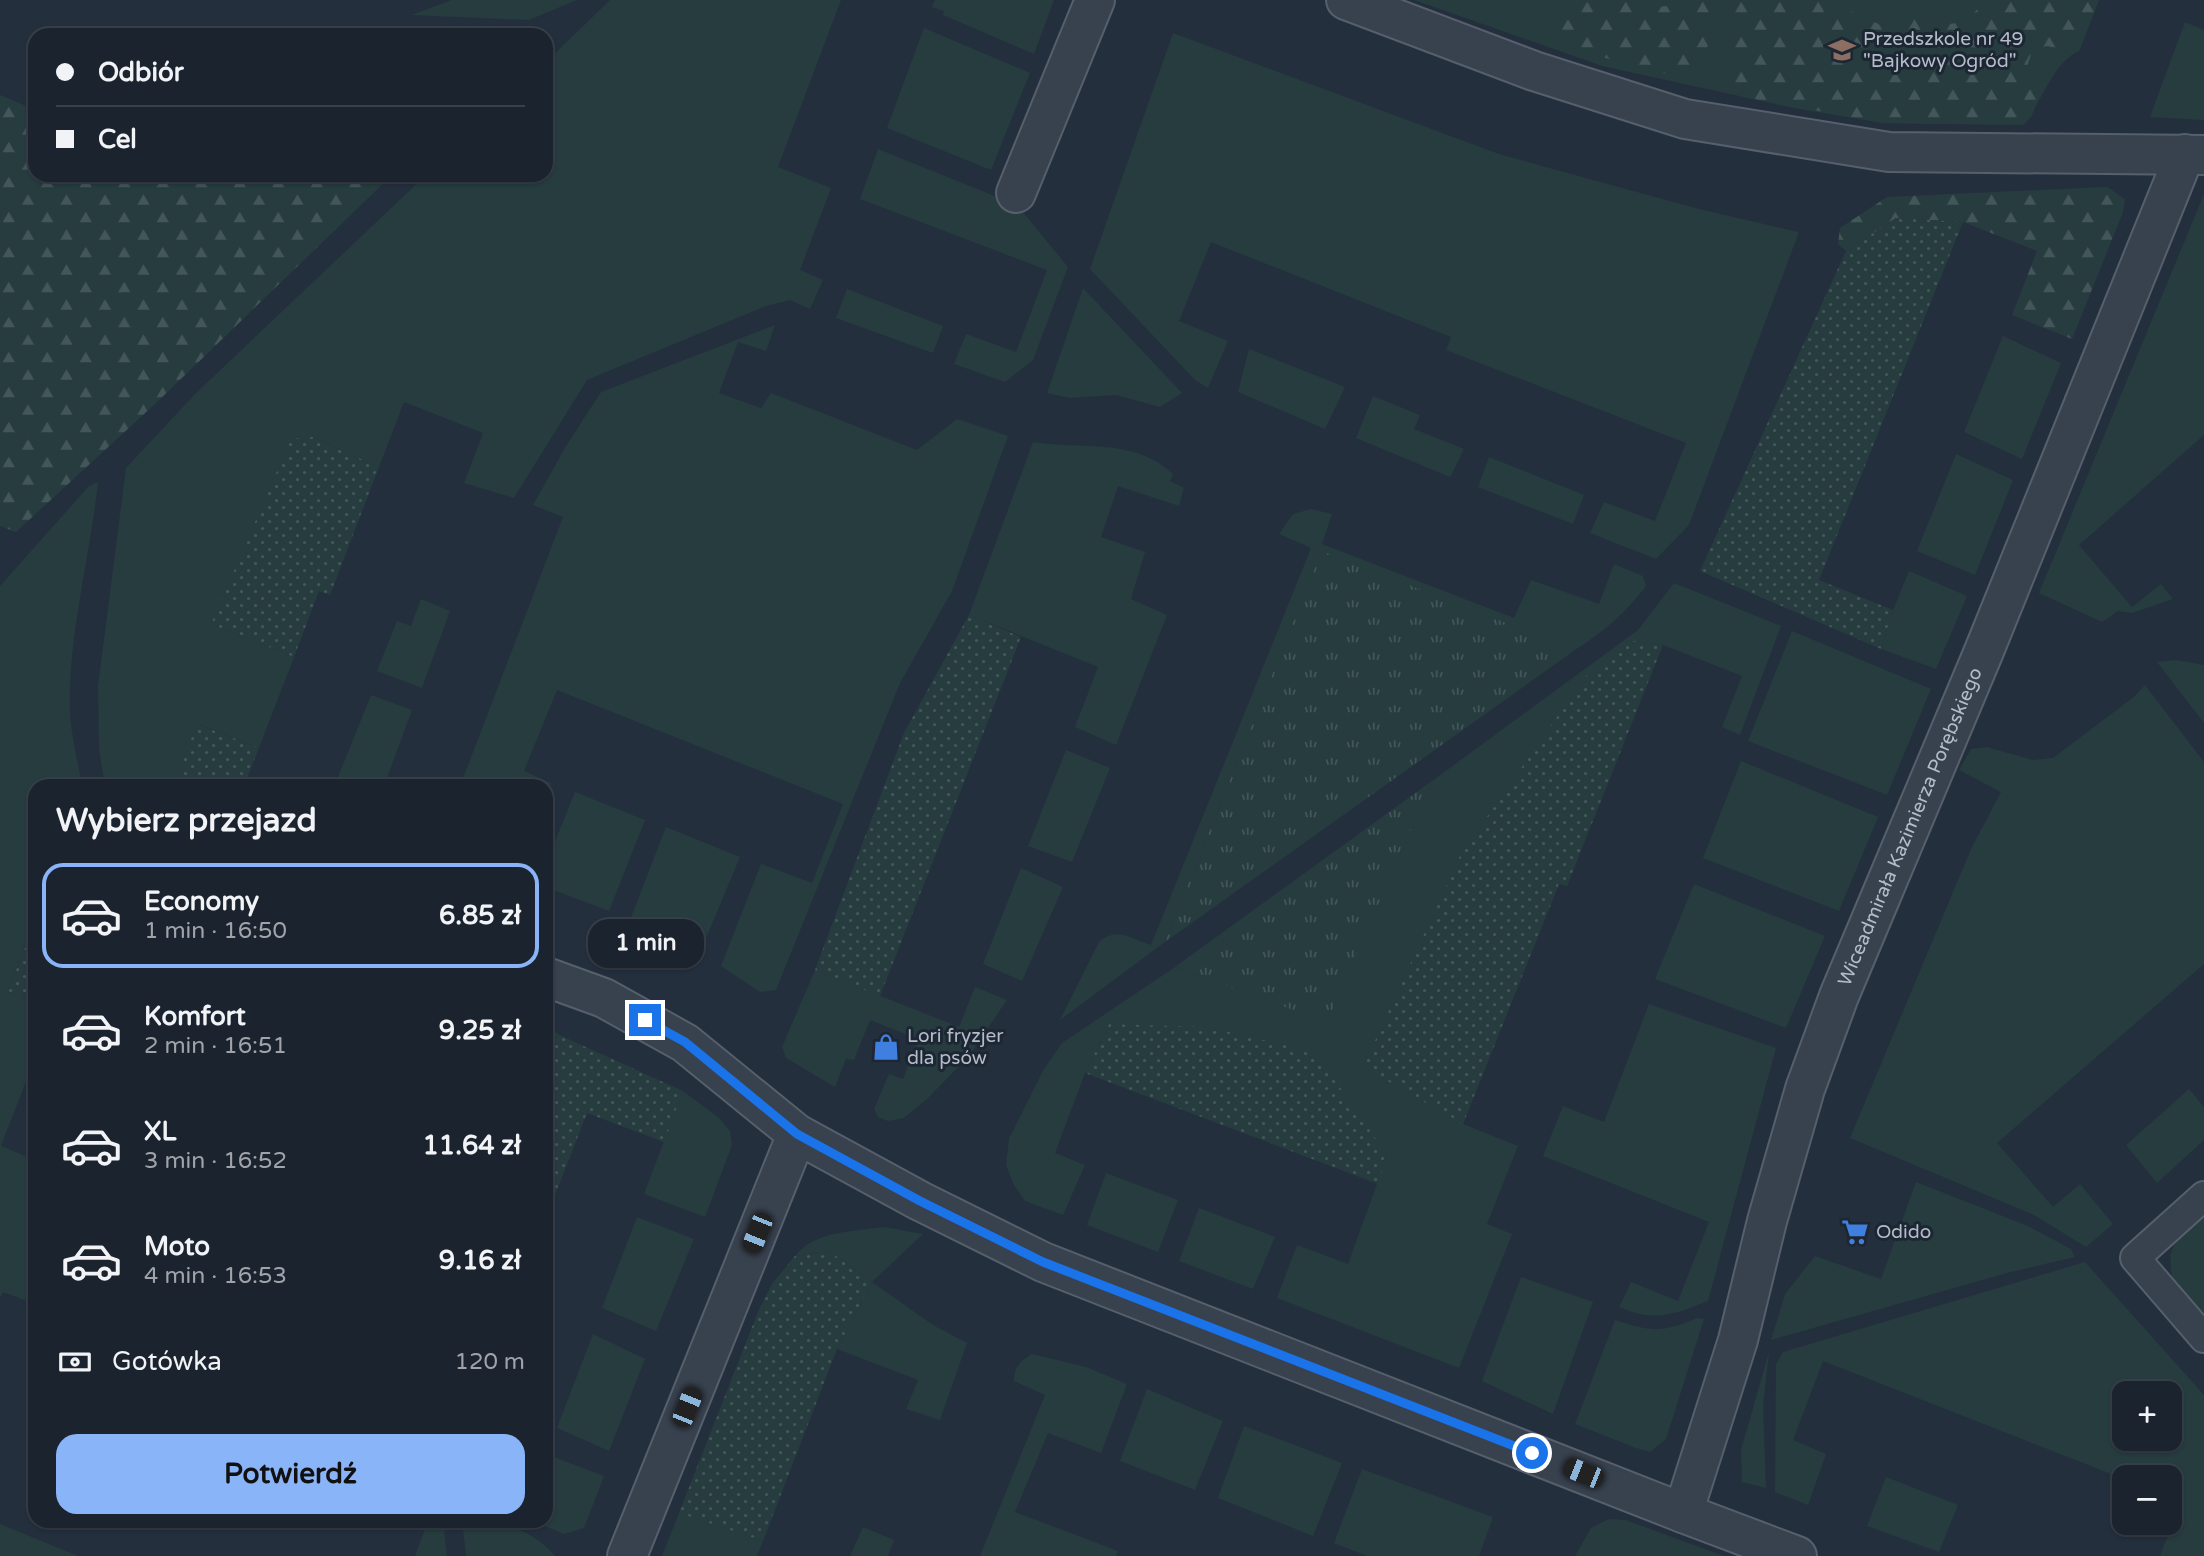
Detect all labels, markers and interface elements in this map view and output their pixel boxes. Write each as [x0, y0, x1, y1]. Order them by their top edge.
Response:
place label: Przedszkole nr 49 "Bajkowy Ogród" [1863, 28, 2024, 72]
school or university icon: Przedszkole nr 49 "Bajkowy Ogród" [1827, 35, 1857, 65]
text: Odbiór [98, 57, 184, 88]
text: Cel [98, 124, 137, 155]
street label: Wiceadmirała Kazimierza Porębskiego [1833, 664, 1987, 989]
text: Wybierz przejazd [56, 802, 317, 840]
icon: car [60, 884, 123, 947]
text: Economy [144, 886, 259, 917]
text: 6.85 zł [439, 900, 521, 931]
text: 1 min · 16:50 [144, 917, 287, 945]
callout: 1 min [587, 918, 703, 968]
text: 1 min [615, 929, 677, 957]
icon: car [60, 999, 123, 1062]
text: Komfort [144, 1001, 246, 1032]
route end [629, 1004, 661, 1036]
text: 9.25 zł [439, 1015, 521, 1046]
place label: Lori fryzjer dla psów [907, 1025, 1004, 1069]
text: 2 min · 16:51 [144, 1032, 287, 1060]
shop icon: Lori fryzjer dla psów [871, 1032, 901, 1062]
icon: car [60, 1114, 123, 1177]
text: XL [144, 1116, 176, 1147]
text: 11.64 zł [422, 1130, 521, 1161]
text: 3 min · 16:52 [144, 1147, 287, 1175]
car [740, 1210, 775, 1256]
supermarket icon: Odido [1840, 1217, 1870, 1247]
place label: Odido [1876, 1221, 1931, 1243]
icon: car [60, 1229, 123, 1292]
text: Moto [144, 1231, 210, 1262]
text: 9.16 zł [439, 1245, 521, 1276]
text: 4 min · 16:53 [144, 1262, 287, 1290]
icon: cash [56, 1343, 94, 1381]
text: Gotówka [112, 1346, 222, 1377]
text: 120 m [455, 1348, 525, 1376]
map controls [2112, 1381, 2182, 1535]
button: + [2112, 1381, 2182, 1451]
car [670, 1384, 705, 1430]
button: Potwierdź [56, 1434, 525, 1514]
route start [1516, 1437, 1548, 1469]
car [1560, 1455, 1607, 1491]
button: − [2112, 1465, 2182, 1535]

